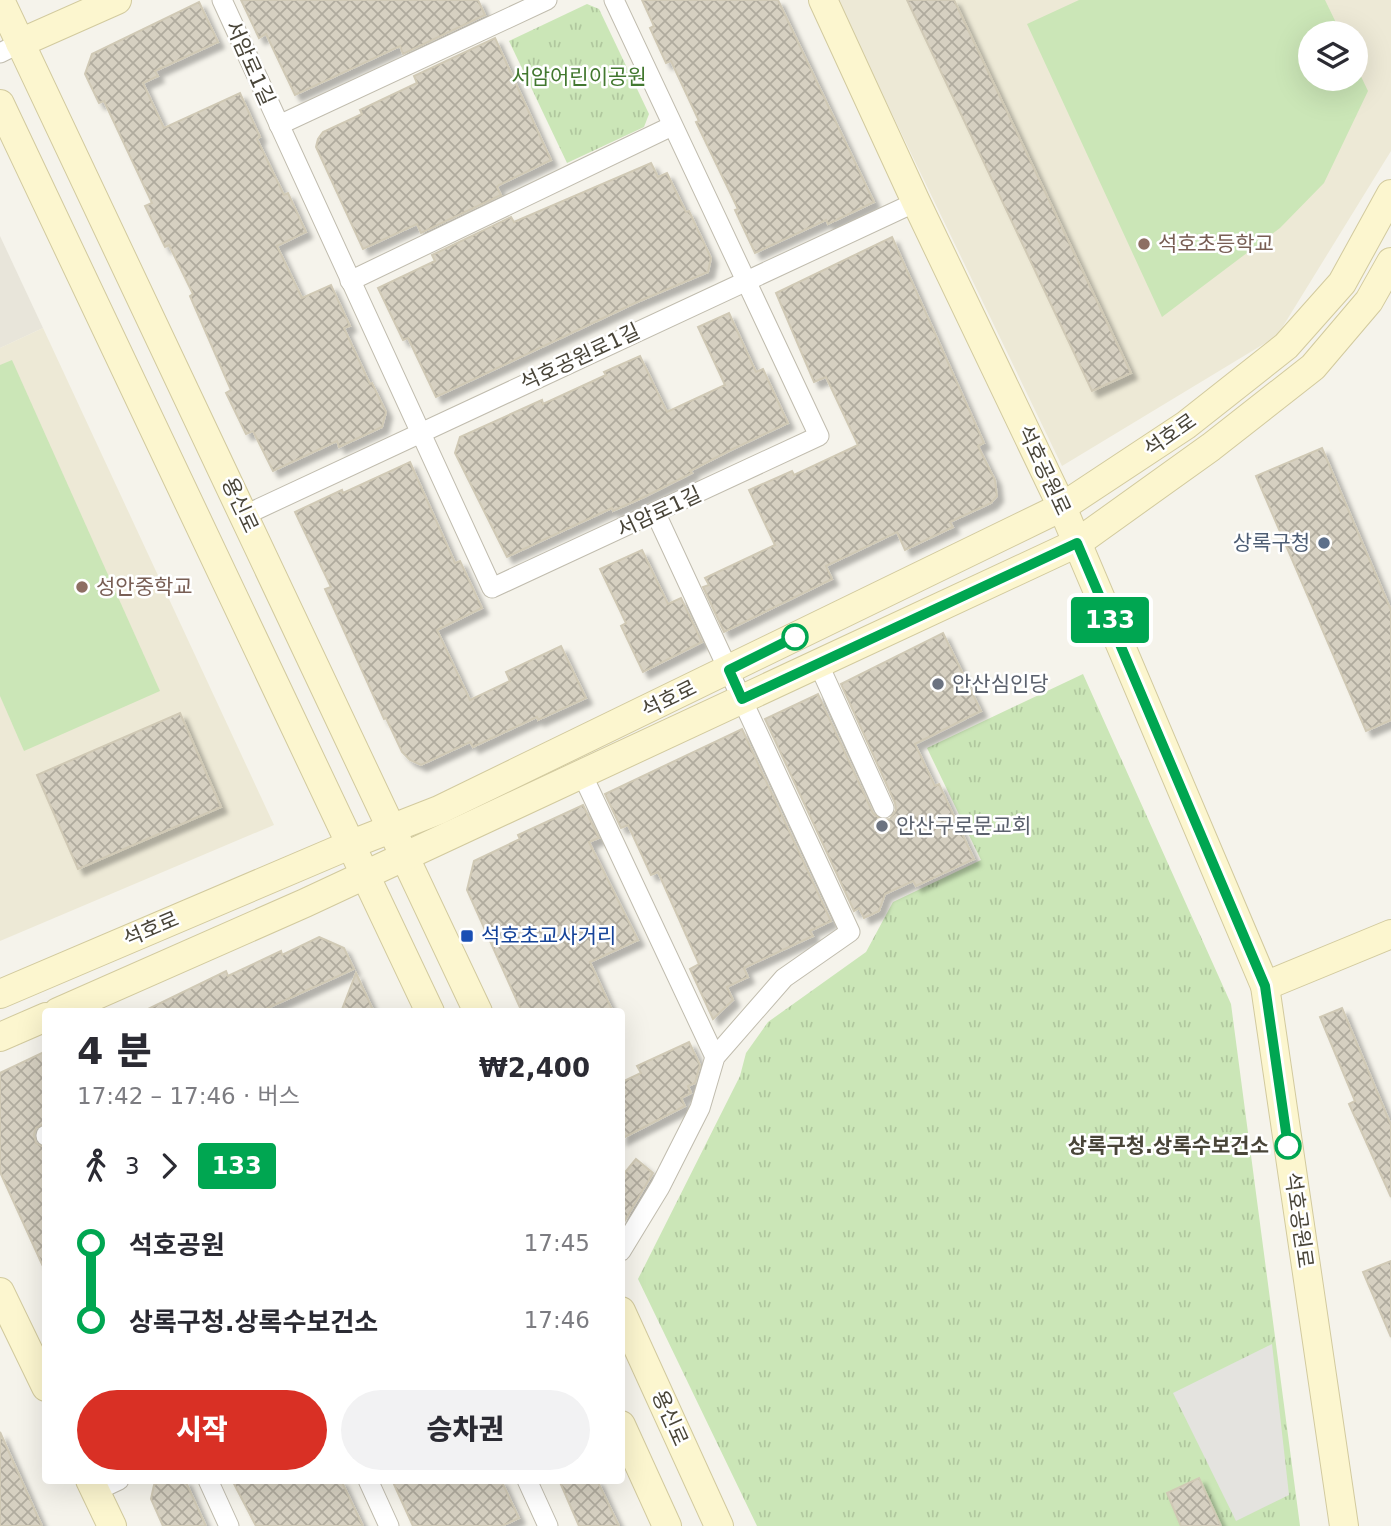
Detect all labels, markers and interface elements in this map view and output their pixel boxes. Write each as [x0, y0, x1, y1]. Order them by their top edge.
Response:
street label: 서암로1길 [221, 17, 279, 109]
map controls [1298, 21, 1368, 91]
button: layers [1298, 21, 1368, 91]
park label: 서암어린이공원 [511, 65, 647, 89]
place label: 석호초등학교 [1158, 232, 1274, 256]
marker: 석호초등학교 [1136, 236, 1152, 252]
street label: 석호공원로1길 [516, 319, 644, 395]
street label: 석호로 [1139, 409, 1201, 461]
street label: 석호공원로 [1013, 421, 1075, 519]
street label: 용신로 [217, 474, 263, 536]
street label: 서암로1길 [613, 482, 705, 542]
place label: 상록구청 [1233, 531, 1310, 555]
marker: 상록구청 [1316, 535, 1332, 551]
place label: 성안중학교 [96, 575, 193, 599]
marker: 성안중학교 [74, 579, 90, 595]
line badge: 133 [1070, 597, 1150, 643]
text: 133 [1085, 606, 1135, 634]
unlabelled marker [782, 624, 808, 650]
place label: 안산심인당 [952, 672, 1049, 696]
street label: 석호로 [638, 676, 700, 722]
marker: 안산심인당 [930, 676, 946, 692]
place label: 안산구로문교회 [896, 814, 1031, 838]
marker: 안산구로문교회 [874, 818, 890, 834]
street label: 석호로 [120, 907, 182, 951]
place label: 석호초교사거리 [481, 924, 616, 948]
marker: 석호초교사거리 [459, 928, 475, 944]
text: 4 분 [77, 1029, 152, 1073]
text: ₩2,400 [479, 1053, 590, 1083]
text: 17:42 – 17:46 · 버스 [77, 1083, 300, 1109]
marker: 상록구청.상록수보건소 [1275, 1133, 1301, 1159]
place label: 상록구청.상록수보건소 [1068, 1134, 1269, 1158]
icon: walk [77, 1147, 115, 1185]
icon: forward [150, 1147, 188, 1185]
text: 133 [212, 1152, 262, 1180]
text: 3 [125, 1153, 140, 1179]
street label: 석호공원로 [1280, 1170, 1318, 1270]
text: 석호공원 [129, 1230, 225, 1260]
text: 17:45 [524, 1230, 590, 1256]
text: 상록구청.상록수보건소 [129, 1307, 378, 1337]
text: 17:46 [524, 1307, 590, 1333]
street label: 용신로 [647, 1387, 693, 1449]
button: 시작 [77, 1390, 327, 1470]
button: 승차권 [341, 1390, 590, 1470]

